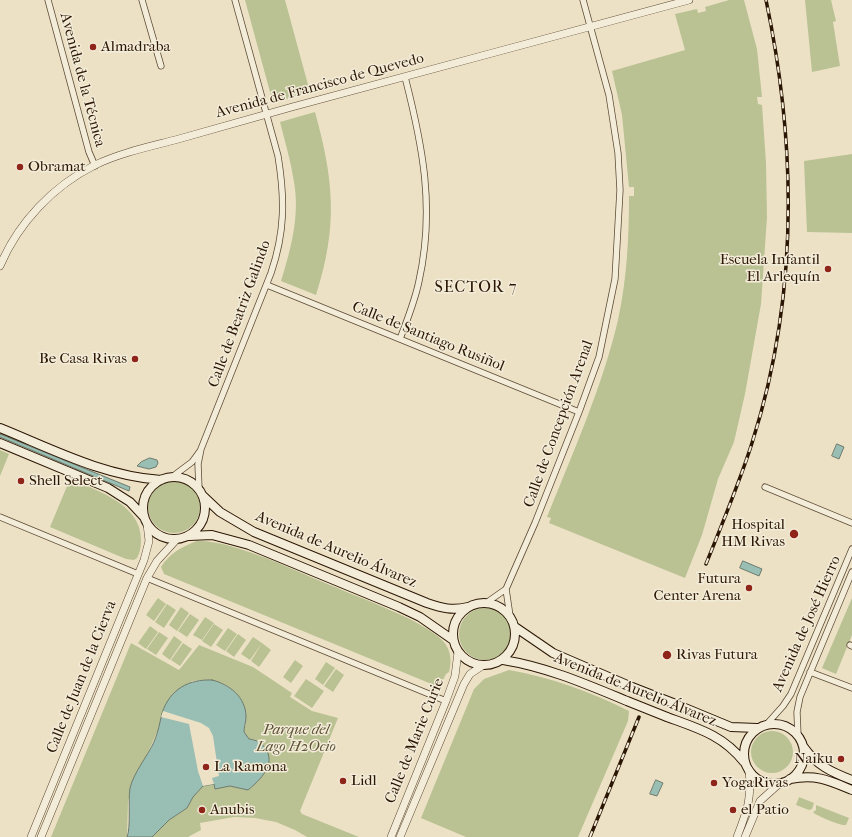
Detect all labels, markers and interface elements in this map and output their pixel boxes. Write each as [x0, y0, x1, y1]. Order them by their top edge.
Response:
street label: Avenida de la Técnica [55, 11, 109, 149]
place label: Almadraba [101, 38, 171, 56]
marker: Almadraba [88, 42, 98, 52]
street label: Avenida de Francisco de Quevedo [214, 50, 426, 122]
place label: Obramat [28, 158, 86, 176]
marker: Obramat [15, 162, 25, 172]
street label: Calle de Beatriz Galindo [205, 238, 275, 390]
place label: Escuela Infantil El Arlequín [720, 251, 820, 286]
marker: Escuela Infantil El Arlequín [823, 264, 833, 274]
district label: SECTOR 7 [435, 278, 517, 298]
street label: Calle de Santiago Rusiñol [349, 298, 507, 376]
street label: Calle de Concepción Arenal [520, 338, 598, 510]
place label: Be Casa Rivas [39, 350, 127, 368]
marker: Be Casa Rivas [130, 354, 140, 364]
place label: Shell Select [29, 472, 102, 490]
marker: Shell Select [16, 476, 26, 486]
street label: Avenida de Aurelio Álvarez [253, 508, 419, 592]
place label: Hospital HM Rivas [721, 516, 785, 551]
marker: Hospital HM Rivas [788, 528, 800, 540]
street label: Avenida de José Hierro [769, 553, 845, 695]
place label: Futura Center Arena [653, 570, 741, 605]
marker: Futura Center Arena [744, 583, 754, 593]
street label: Calle de Juan de la Cierva [43, 598, 121, 756]
place label: Rivas Futura [676, 646, 758, 664]
street label: Avenida de Aurelio Álvarez [551, 649, 719, 731]
marker: Rivas Futura [661, 649, 673, 661]
street label: Calle de Marie Curie [382, 676, 448, 806]
park label: Parque del Lago H2Ocio [256, 721, 336, 756]
place label: Naiku [794, 750, 833, 768]
marker: Naiku [836, 754, 846, 764]
place label: La Ramona [214, 758, 287, 776]
marker: La Ramona [201, 762, 211, 772]
place label: Lidl [351, 772, 377, 790]
place label: YogaRivas [722, 774, 788, 792]
marker: Lidl [338, 776, 348, 786]
marker: YogaRivas [709, 778, 719, 788]
place label: Anubis [210, 801, 254, 819]
place label: el Patio [741, 801, 789, 819]
marker: Anubis [197, 805, 207, 815]
marker: el Patio [728, 805, 738, 815]

